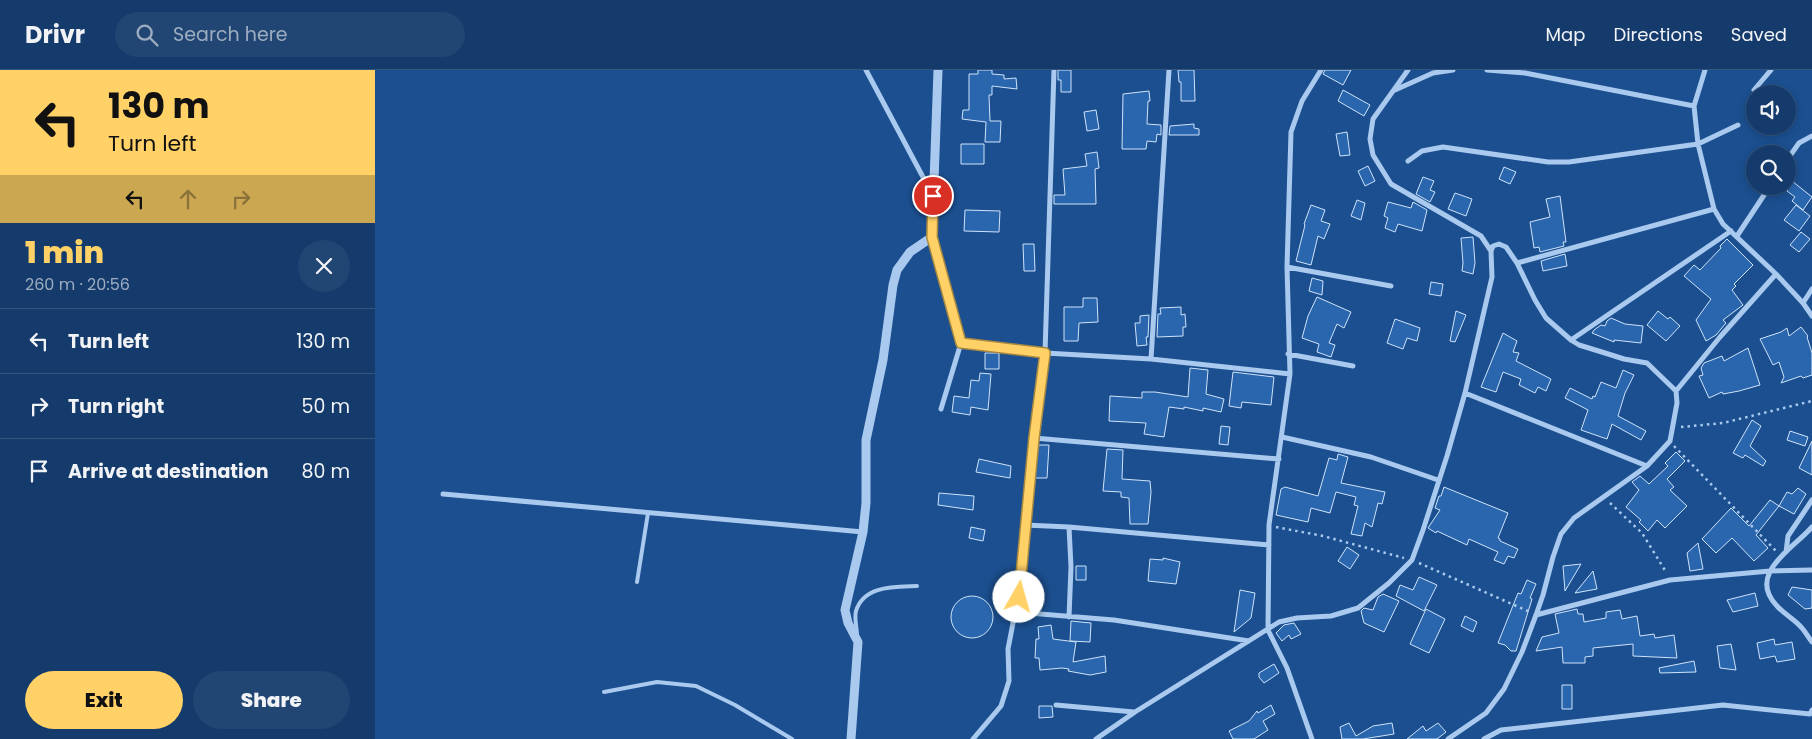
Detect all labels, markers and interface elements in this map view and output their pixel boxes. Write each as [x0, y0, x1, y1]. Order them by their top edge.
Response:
search box [115, 12, 465, 57]
text: Drivr [25, 18, 85, 51]
icon: search [133, 21, 161, 49]
text: Search here [173, 21, 288, 48]
text: Map [1546, 22, 1585, 47]
text: Directions [1613, 22, 1703, 47]
text: Saved [1731, 22, 1787, 47]
text: 130 m [108, 81, 210, 130]
map controls [1746, 85, 1796, 195]
button: sound [1746, 85, 1796, 135]
icon: left [25, 90, 90, 155]
text: Turn left [108, 128, 196, 159]
button: search [1746, 145, 1796, 195]
pin [912, 175, 954, 217]
icon: arrive [919, 182, 947, 210]
icon: left [121, 185, 149, 213]
icon: ahead [174, 185, 202, 213]
icon: right [227, 185, 255, 213]
text: 1 min [25, 231, 104, 274]
button: close [298, 240, 350, 292]
text: 260 m · 20:56 [25, 273, 130, 296]
icon: left [25, 327, 53, 355]
text: Turn left [68, 328, 149, 355]
text: 130 m [296, 328, 350, 355]
icon: right [25, 392, 53, 420]
text: Turn right [68, 393, 164, 420]
text: 50 m [301, 393, 350, 420]
icon: arrive [25, 457, 53, 485]
text: Arrive at destination [68, 458, 269, 485]
text: 80 m [301, 458, 350, 485]
position arrow [992, 570, 1044, 622]
button: Exit [25, 671, 183, 729]
button: Share [193, 671, 350, 729]

